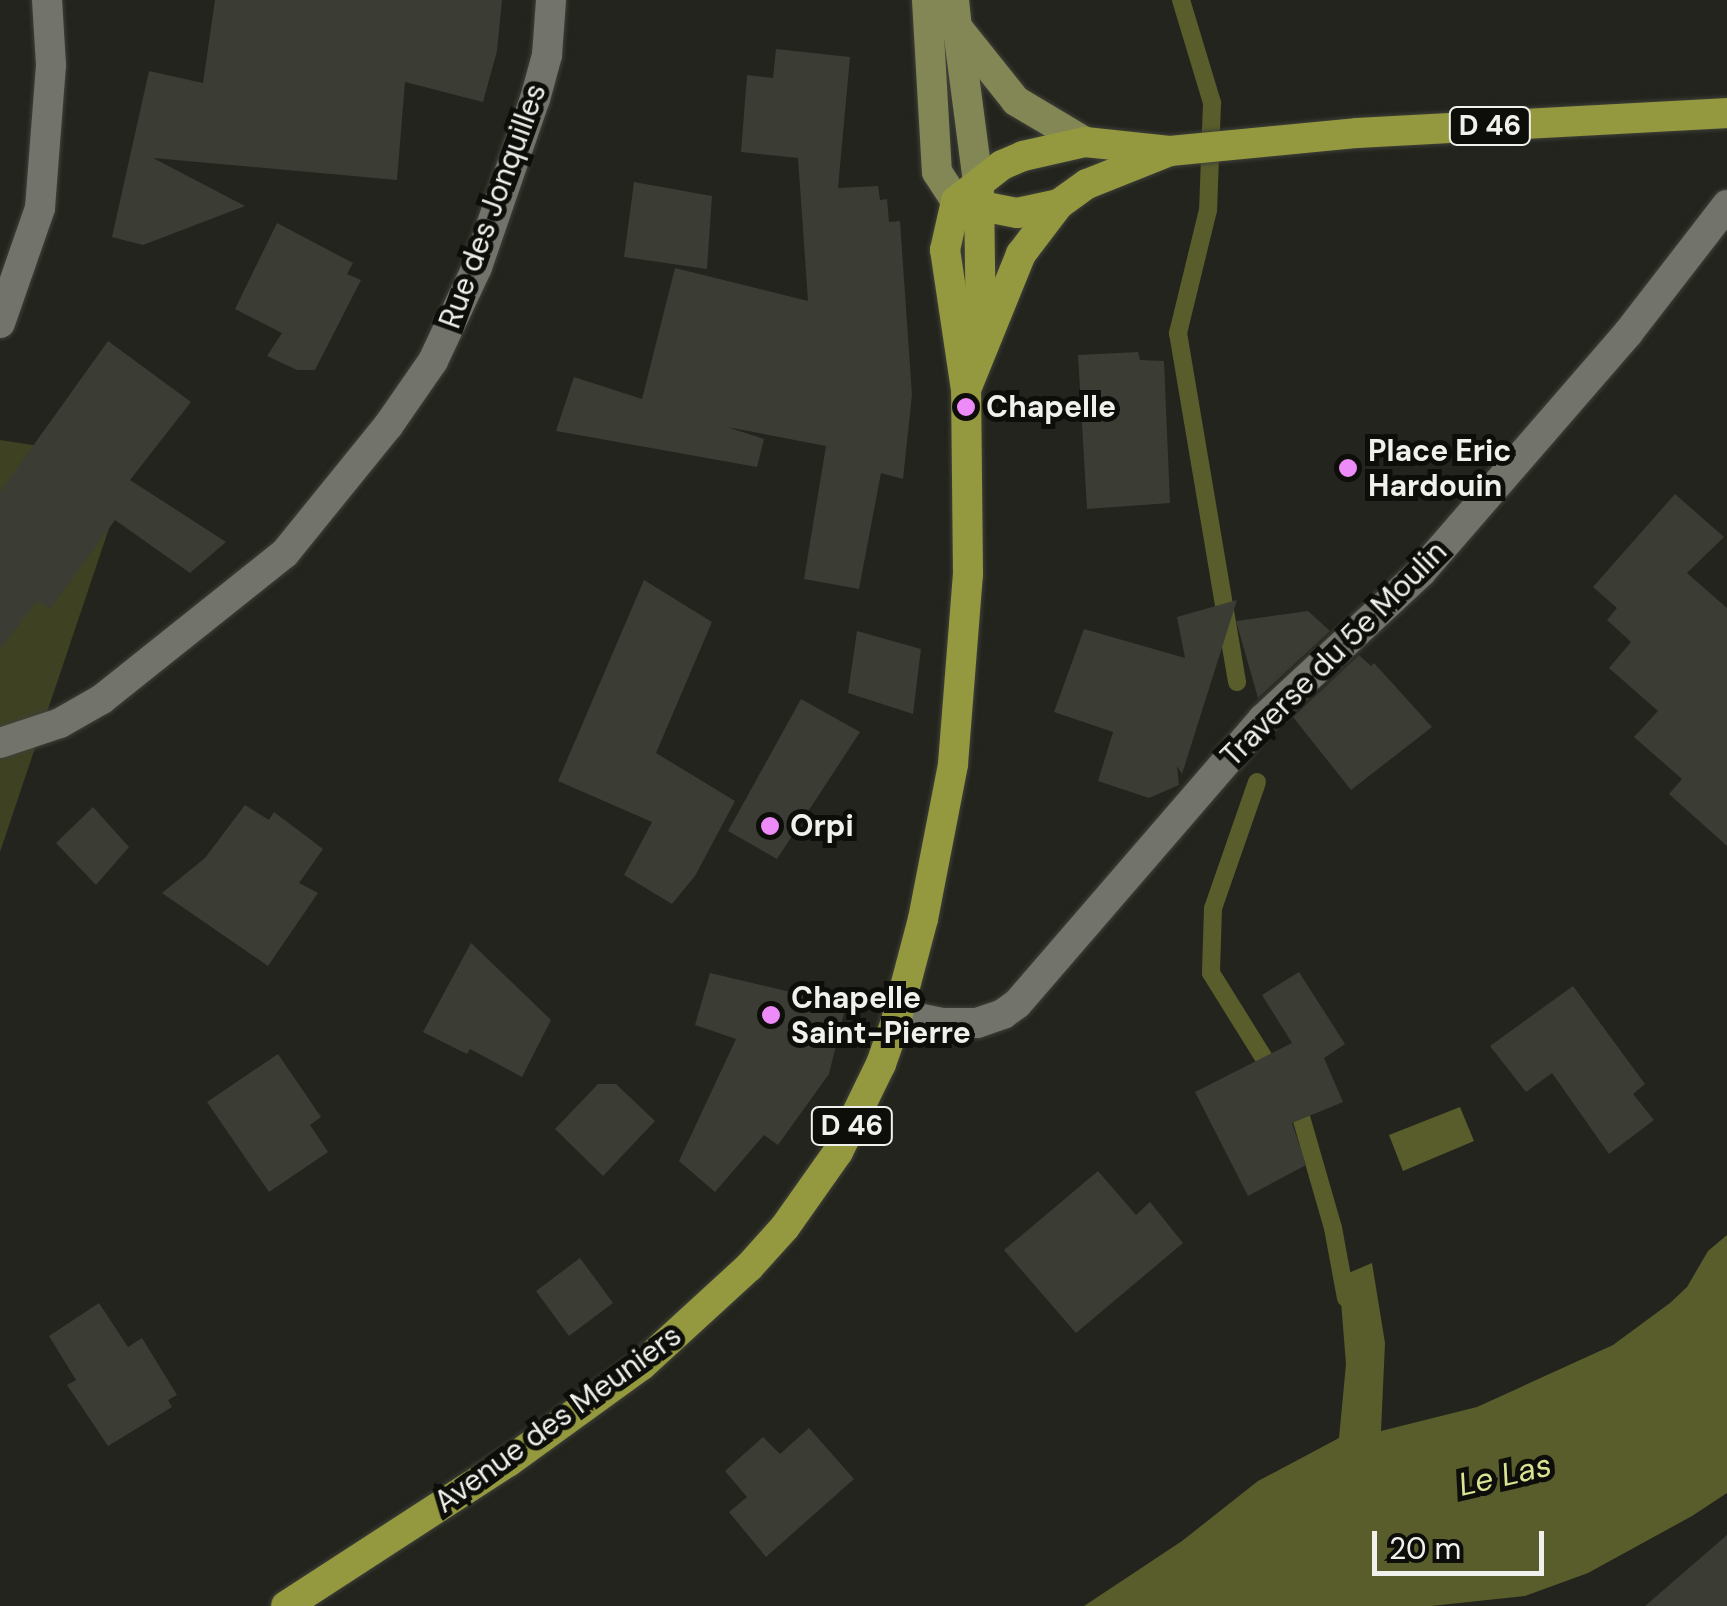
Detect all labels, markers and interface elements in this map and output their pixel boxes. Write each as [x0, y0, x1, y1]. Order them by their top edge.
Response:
street label: Rue des Jonquilles [432, 79, 554, 333]
road number: D 46 [1448, 103, 1532, 149]
place label: Chapelle [986, 389, 1116, 425]
marker: Chapelle [955, 396, 977, 418]
place label: Place Eric Hardouin [1368, 433, 1512, 504]
marker: Place Eric Hardouin [1337, 457, 1359, 479]
street label: Traverse du 5e Moulin [1214, 534, 1454, 774]
place label: Orpi [790, 808, 854, 844]
marker: Orpi [759, 815, 781, 837]
place label: Chapelle Saint-Pierre [791, 980, 971, 1050]
marker: Chapelle Saint-Pierre [760, 1004, 782, 1026]
road number: D 46 [810, 1103, 894, 1149]
street label: Avenue des Meuniers [428, 1317, 688, 1521]
water label: Le Las [1455, 1446, 1555, 1504]
scale bar [1377, 1511, 1550, 1573]
text: 20 m [1389, 1529, 1461, 1568]

